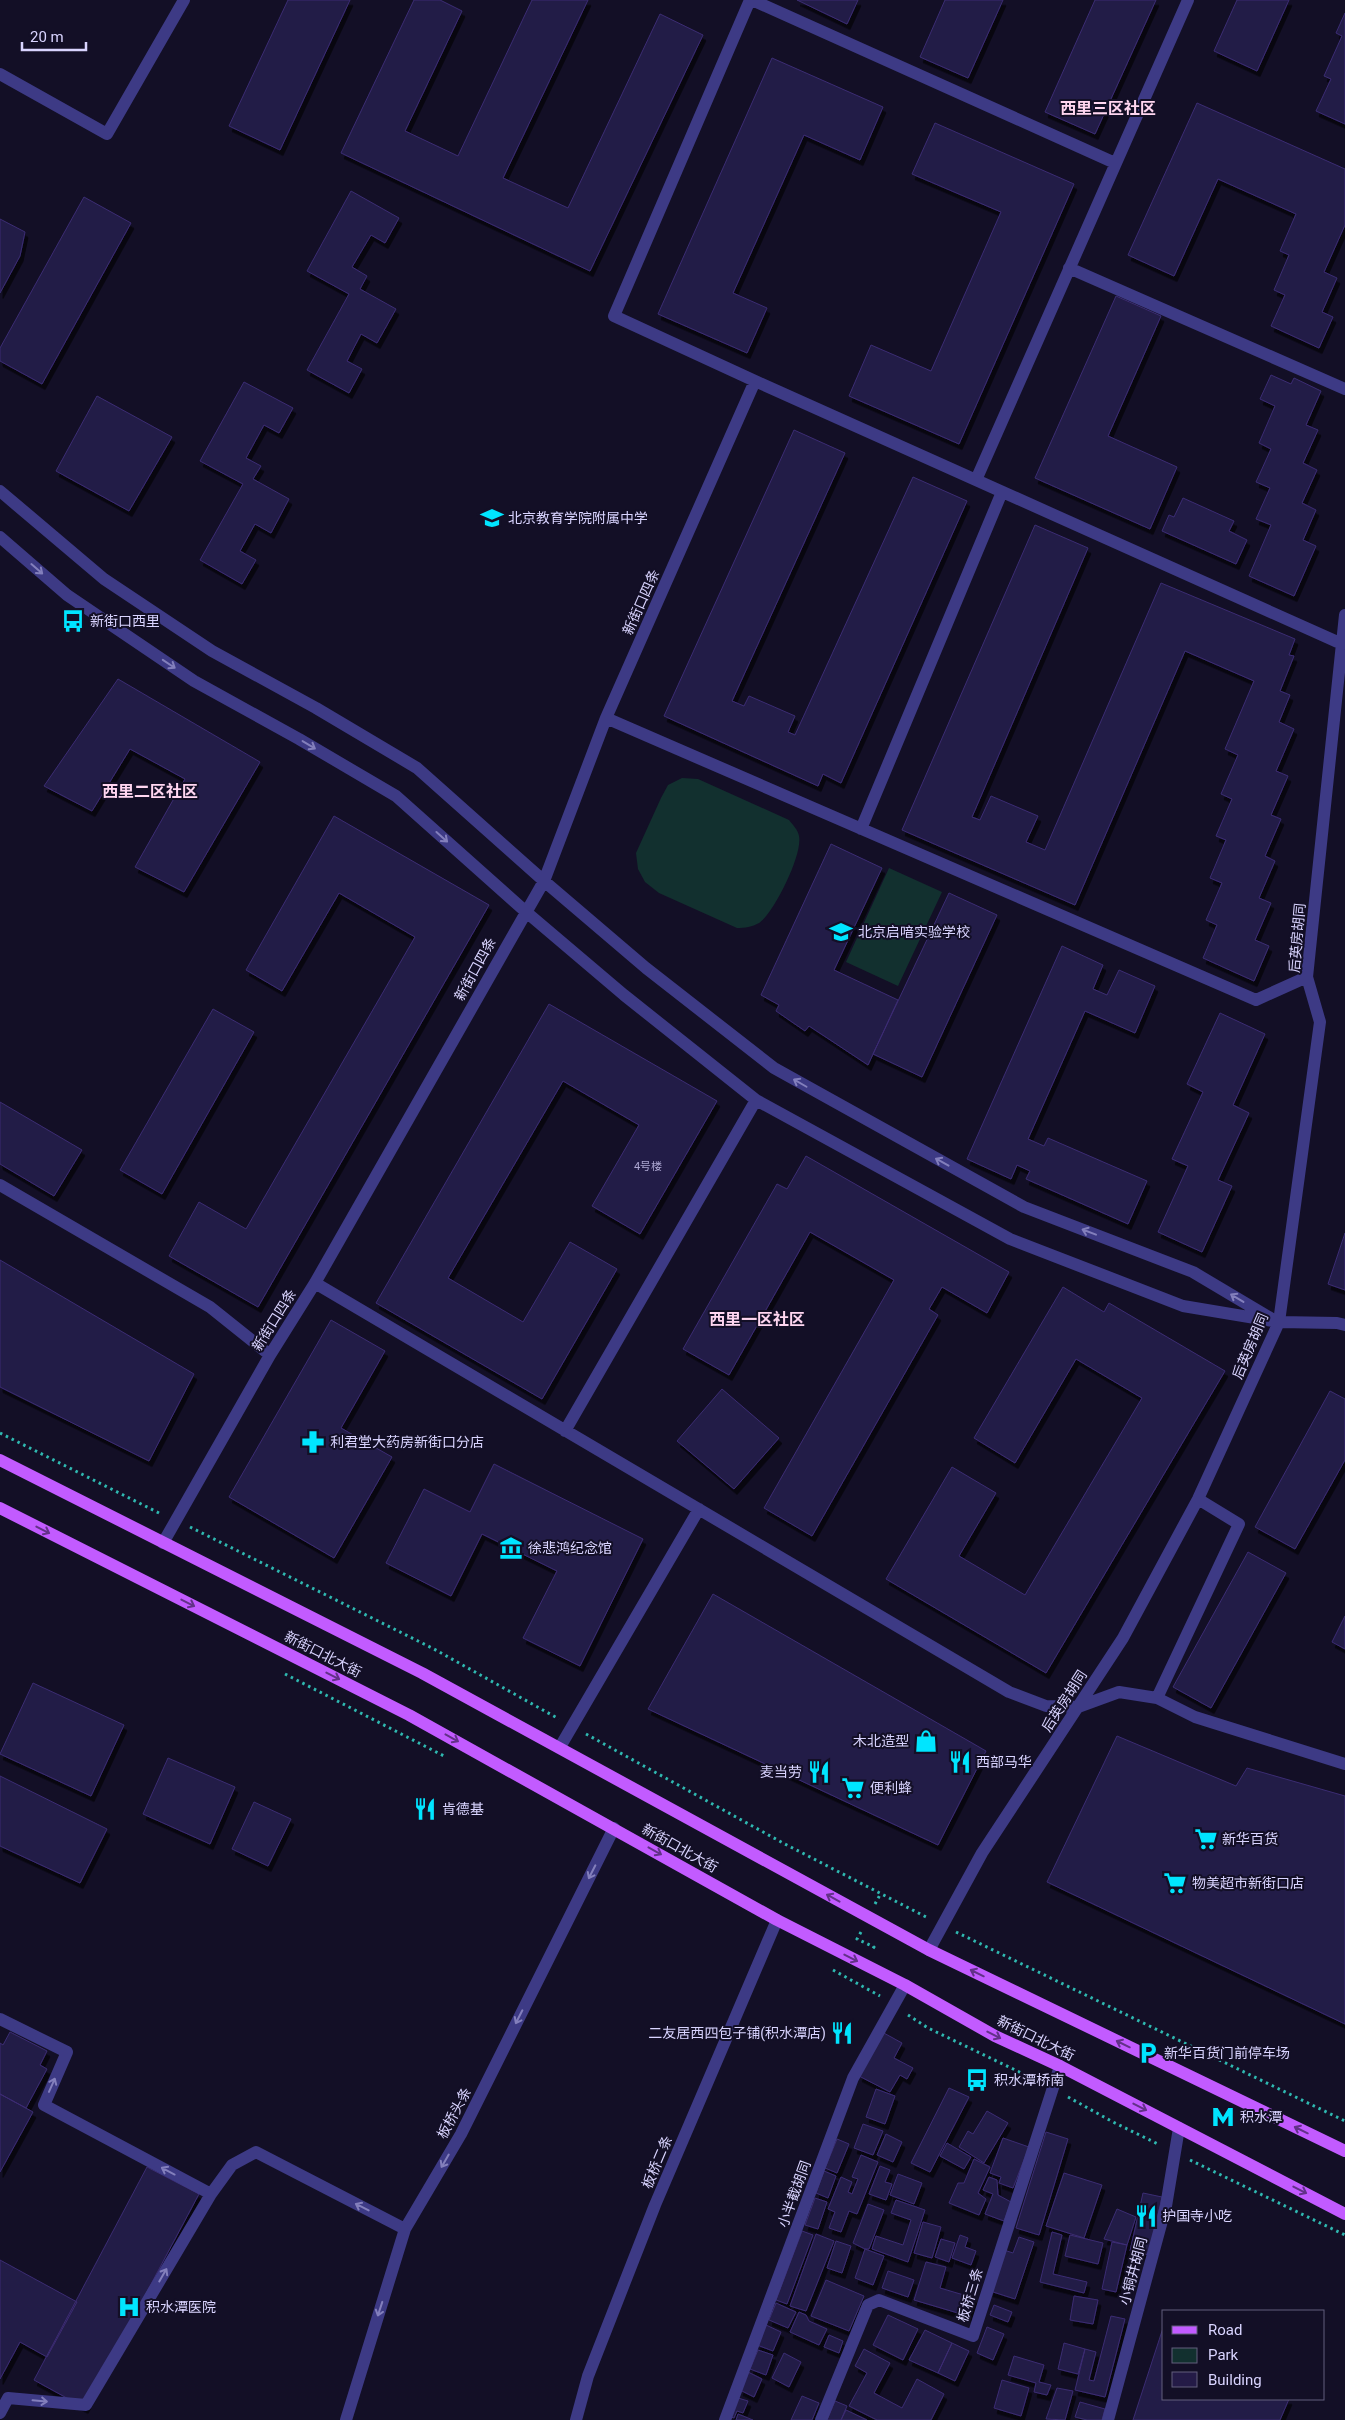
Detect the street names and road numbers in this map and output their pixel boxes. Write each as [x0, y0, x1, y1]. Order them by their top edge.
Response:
street label: 新街口四条 [619, 567, 663, 637]
street label: 后英房胡同 [1286, 902, 1308, 974]
street label: 新街口四条 [451, 935, 499, 1003]
street label: 新街口四条 [249, 1286, 299, 1354]
street label: 后英房胡同 [1229, 1311, 1271, 1381]
street label: 新街口北大街 [282, 1628, 364, 1680]
street label: 后英房胡同 [1038, 1667, 1090, 1735]
street label: 新街口北大街 [639, 1821, 721, 1875]
street label: 新街口北大街 [995, 2012, 1077, 2064]
street label: 板桥头条 [434, 2085, 474, 2141]
street label: 板桥二条 [639, 2133, 675, 2191]
street label: 小半截胡同 [775, 2158, 813, 2230]
street label: 小铜井胡同 [1116, 2235, 1150, 2307]
street label: 板桥三条 [954, 2266, 986, 2324]

